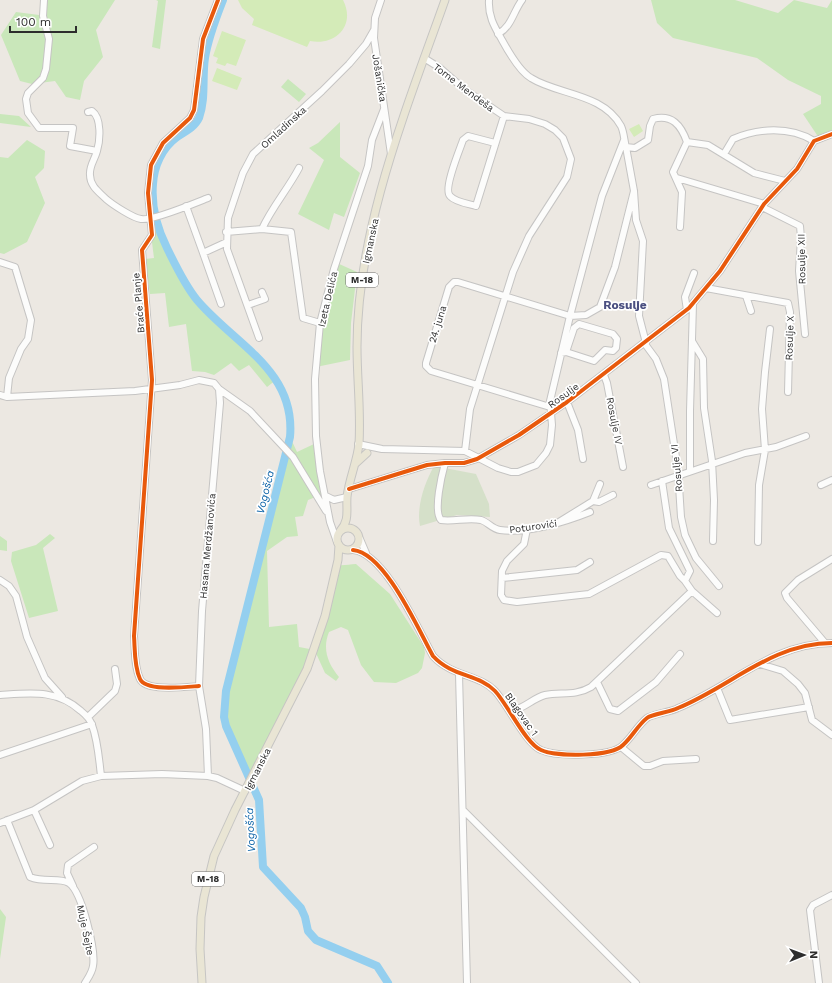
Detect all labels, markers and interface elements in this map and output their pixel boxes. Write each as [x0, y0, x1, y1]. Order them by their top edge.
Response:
scale bar [10, 8, 76, 34]
text: 100 m [16, 15, 51, 29]
street label: Jošanička [370, 53, 389, 103]
street label: Tome Mendeša [431, 61, 496, 114]
street label: Omladinska [258, 104, 309, 151]
street label: Igmanska [360, 217, 381, 265]
street label: Rosulje XII [796, 234, 807, 284]
street label: Izeta Delića [316, 270, 339, 328]
street label: Braće Planje [130, 272, 147, 334]
road number: M-18 [346, 273, 378, 287]
district label: Rosulje [603, 298, 647, 312]
street label: 24. juna [427, 304, 448, 344]
street label: Rosulje X [783, 315, 796, 361]
street label: Rosulje [546, 380, 581, 410]
street label: Rosulje IV [605, 396, 625, 446]
street label: Rosulje VI [669, 444, 684, 492]
water label: Vogošća [254, 469, 277, 515]
street label: Hasana Merdžanovića [197, 493, 218, 599]
street label: Poturovići [508, 518, 558, 535]
street label: Blagovac 1 [503, 691, 540, 738]
street label: Igmanska [242, 746, 273, 792]
water label: Vogošća [243, 807, 258, 853]
road number: M-18 [192, 872, 224, 886]
street label: Muje Šejte [75, 904, 96, 957]
north arrow [784, 935, 824, 975]
text: N [807, 951, 820, 959]

